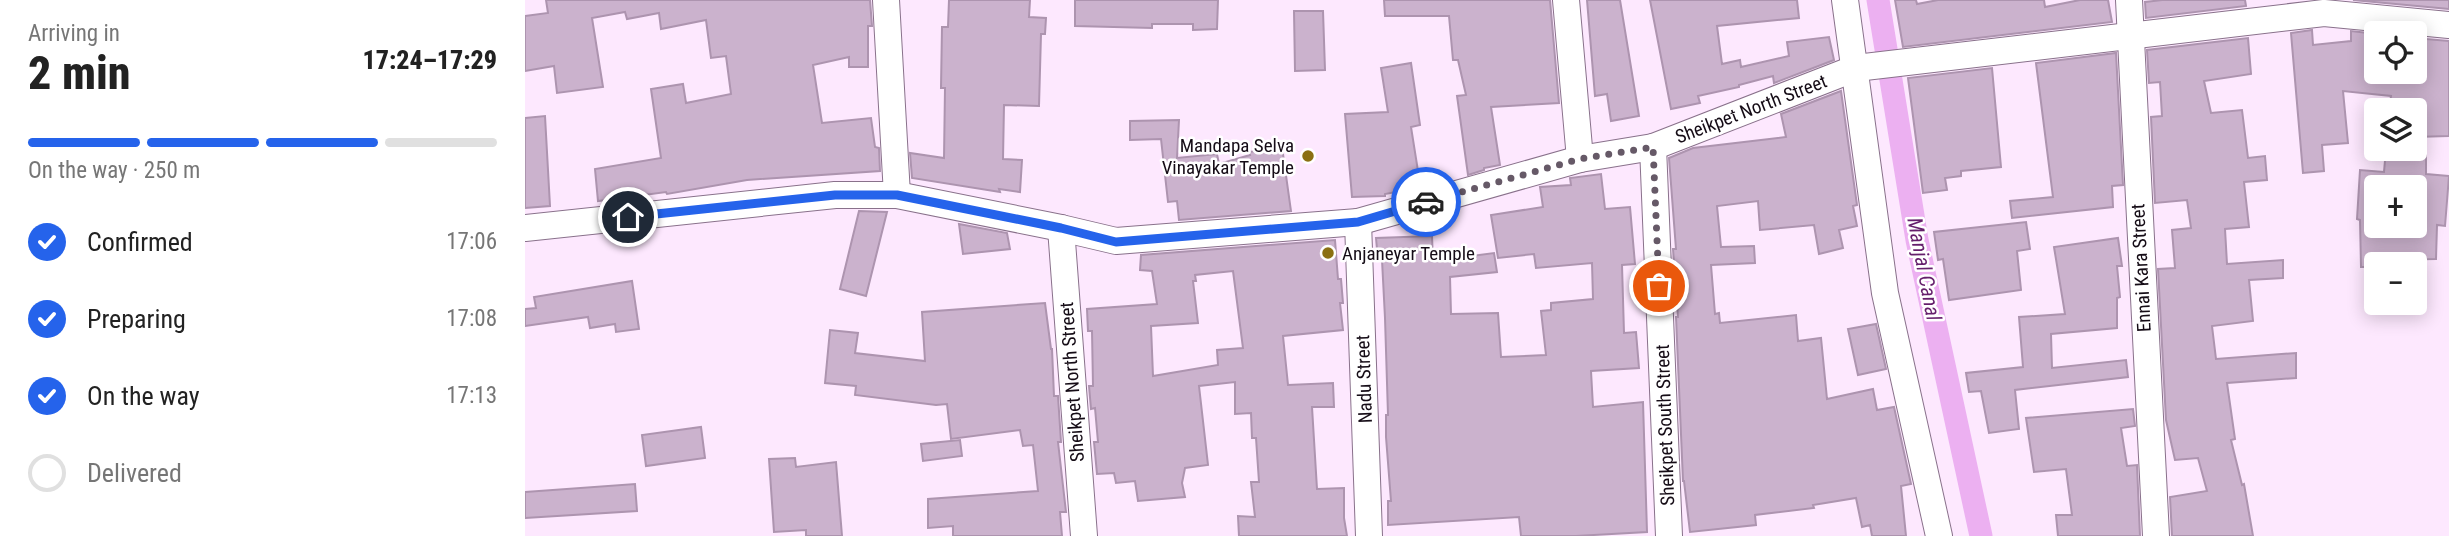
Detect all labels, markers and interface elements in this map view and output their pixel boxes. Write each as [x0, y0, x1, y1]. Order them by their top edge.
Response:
text: Arriving in [28, 20, 120, 47]
map controls [2364, 21, 2427, 315]
button: locate [2364, 21, 2427, 84]
text: 17:24–17:29 [363, 45, 497, 75]
text: 2 min [28, 46, 131, 100]
street label: Sheikpet North Street [1672, 70, 1830, 148]
button: layers [2364, 98, 2427, 161]
place label: Mandapa Selva Vinayakar Temple [1162, 134, 1294, 179]
marker: Mandapa Selva Vinayakar Temple [1300, 148, 1316, 164]
text: On the way · 250 m [28, 157, 200, 184]
courier [1391, 167, 1461, 237]
button: + [2364, 175, 2427, 238]
icon: car [1407, 183, 1445, 221]
pin [598, 187, 658, 247]
icon: home [609, 198, 647, 236]
street label: Ennai Kara Street [2126, 203, 2156, 333]
water label: Manjal Canal [1902, 215, 1946, 323]
icon: check [28, 223, 66, 261]
text: Confirmed [87, 227, 193, 257]
text: 17:06 [446, 228, 497, 255]
place label: Anjaneyar Temple [1342, 242, 1475, 265]
marker: Anjaneyar Temple [1320, 245, 1336, 261]
button: − [2364, 252, 2427, 315]
pin [1629, 256, 1689, 316]
icon: bag [1640, 267, 1678, 305]
icon: check [28, 300, 66, 338]
street label: Sheikpet North Street [1055, 301, 1089, 463]
text: Preparing [87, 304, 186, 334]
text: 17:08 [446, 305, 497, 332]
street label: Nadu Street [1351, 334, 1377, 424]
street label: Sheikpet South Street [1651, 344, 1679, 506]
icon: check [28, 377, 66, 415]
text: On the way [87, 381, 200, 411]
text: 17:13 [446, 382, 497, 409]
text: Delivered [87, 458, 182, 488]

